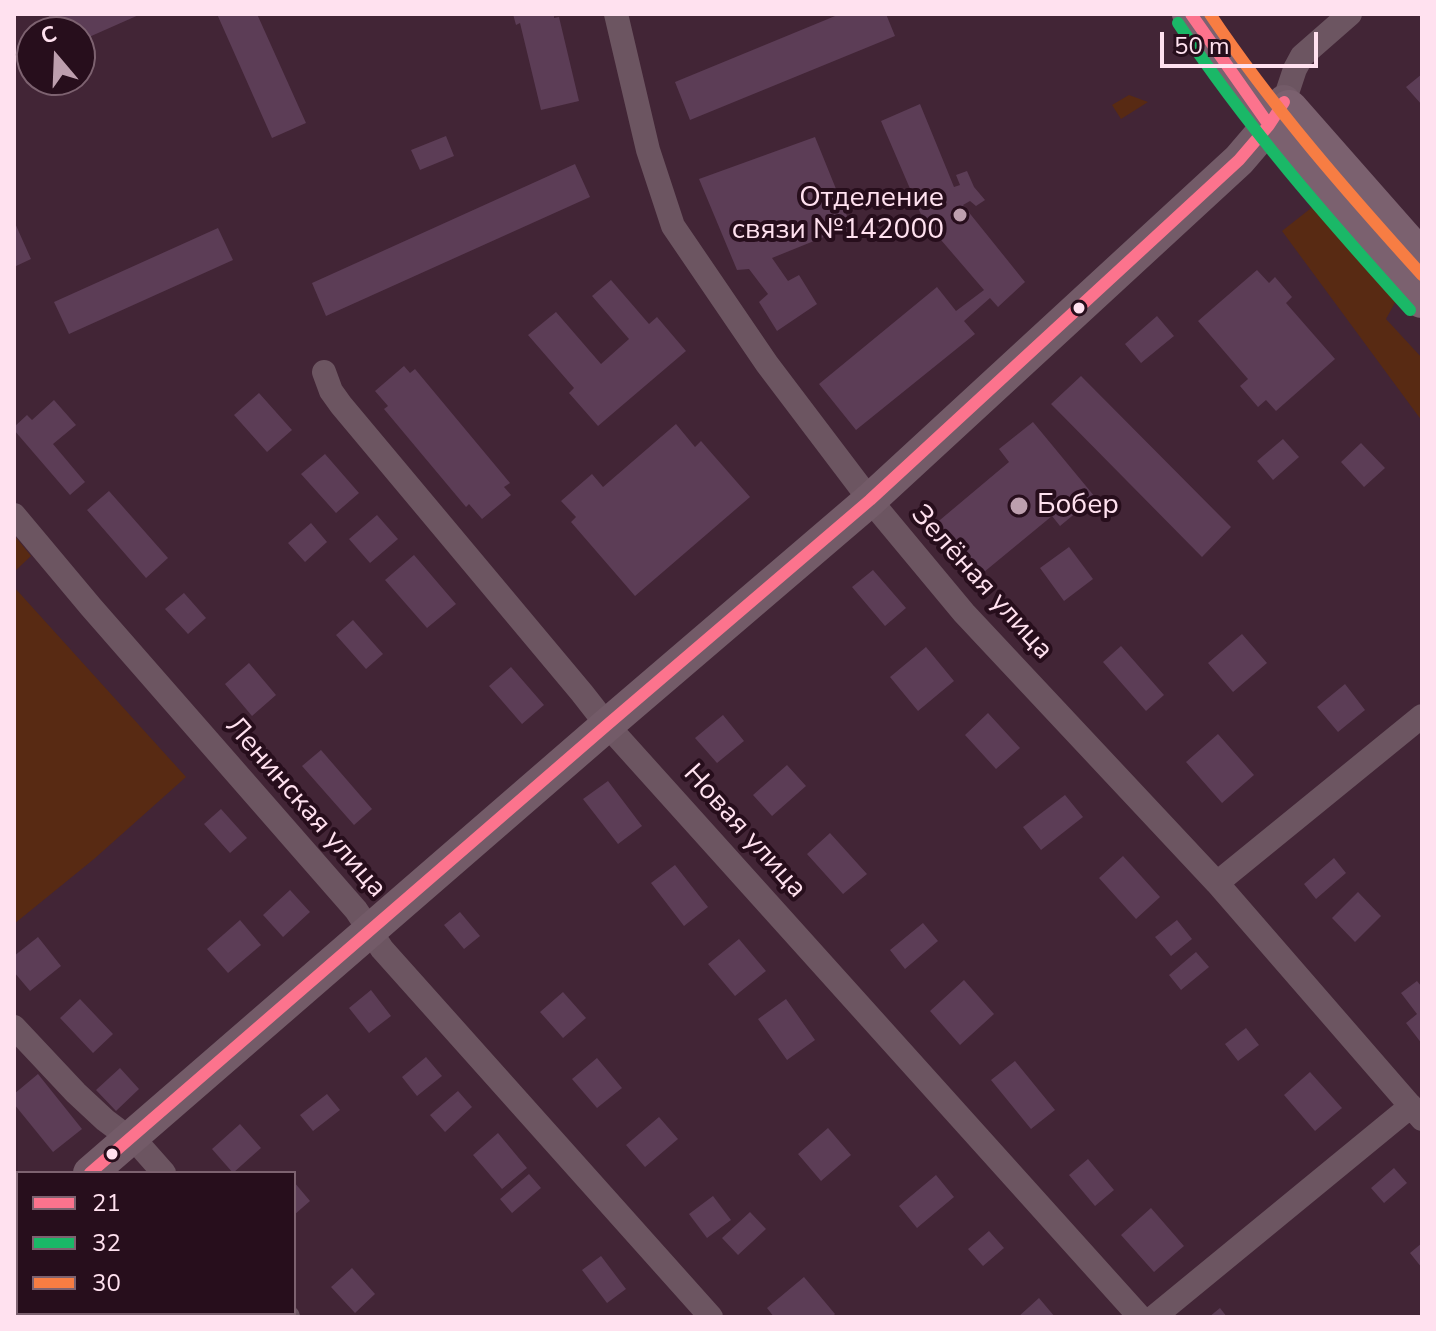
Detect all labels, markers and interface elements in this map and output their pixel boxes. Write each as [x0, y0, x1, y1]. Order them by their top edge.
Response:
north arrow [16, 16, 96, 96]
scale bar [1164, 16, 1322, 66]
text: С [37, 19, 61, 52]
text: 50 m [1174, 30, 1230, 62]
place label: Отделение связи №142000 [732, 182, 944, 248]
marker: Отделение связи №142000 [951, 206, 969, 224]
unlabelled marker [1071, 300, 1087, 316]
place label: Бобер [1037, 489, 1119, 523]
marker: Бобер [1008, 495, 1030, 517]
street label: Зелёная улица [903, 499, 1059, 667]
street label: Ленинская улица [217, 711, 393, 905]
street label: Новая улица [675, 758, 813, 906]
unlabelled marker [104, 1146, 120, 1162]
legend [16, 1171, 296, 1315]
text: 21 [92, 1187, 121, 1219]
text: 32 [92, 1227, 121, 1259]
text: 30 [92, 1267, 121, 1299]

